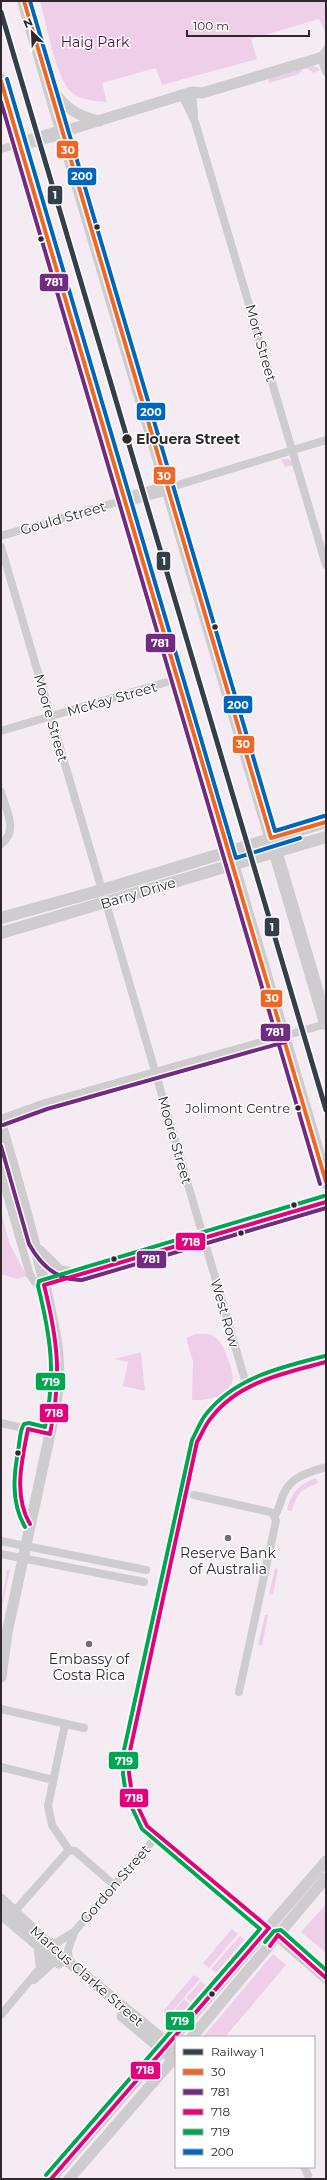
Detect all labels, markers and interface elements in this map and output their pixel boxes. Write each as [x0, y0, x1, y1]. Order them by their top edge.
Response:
north arrow [12, 12, 52, 52]
scale bar [187, 12, 309, 38]
text: N [21, 15, 35, 31]
text: 100 m [193, 18, 229, 33]
park label: Haig Park [61, 33, 130, 51]
line badge: 30 [56, 140, 79, 159]
text: 30 [60, 143, 76, 157]
line badge: 200 [67, 167, 97, 186]
text: 200 [71, 169, 93, 183]
line badge: 1 [47, 185, 63, 205]
text: 1 [53, 188, 57, 202]
unlabelled marker [92, 222, 102, 232]
unlabelled marker [36, 234, 46, 244]
line badge: 781 [39, 273, 69, 292]
text: 781 [45, 275, 63, 289]
street label: Mort Street [241, 302, 281, 384]
line badge: 200 [136, 402, 166, 421]
text: 200 [140, 405, 162, 419]
place label: Elouera Street [136, 430, 240, 448]
marker: Elouera Street [120, 432, 134, 446]
line badge: 30 [153, 466, 176, 485]
text: 30 [156, 469, 172, 483]
street label: Gould Street [18, 497, 108, 539]
line badge: 1 [156, 551, 171, 571]
text: 1 [162, 554, 166, 568]
unlabelled marker [210, 622, 220, 632]
line badge: 781 [145, 633, 176, 653]
text: 781 [151, 636, 169, 650]
street label: Moore Street [30, 672, 72, 764]
street label: McKay Street [65, 678, 159, 720]
line badge: 200 [223, 695, 253, 714]
text: 200 [227, 698, 249, 712]
line badge: 30 [232, 735, 255, 754]
text: 30 [235, 737, 251, 751]
street label: Barry Drive [98, 873, 178, 913]
line badge: 1 [264, 917, 280, 937]
text: 1 [270, 920, 274, 934]
line badge: 30 [260, 989, 283, 1008]
text: 30 [264, 991, 280, 1005]
line badge: 781 [260, 1023, 291, 1042]
text: 781 [266, 1025, 284, 1039]
street label: Moore Street [154, 1094, 196, 1186]
place label: Jolimont Centre [184, 1100, 290, 1116]
marker: Jolimont Centre [293, 1103, 303, 1113]
unlabelled marker [289, 1200, 299, 1210]
unlabelled marker [236, 1228, 246, 1238]
line badge: 718 [175, 1232, 206, 1251]
text: 718 [182, 1235, 200, 1249]
line badge: 781 [136, 1250, 167, 1269]
text: 781 [142, 1252, 160, 1266]
unlabelled marker [109, 1254, 119, 1264]
street label: West Row [207, 1277, 244, 1350]
line badge: 719 [35, 1372, 66, 1391]
text: 719 [42, 1375, 60, 1389]
line badge: 718 [39, 1403, 69, 1423]
text: 718 [45, 1406, 63, 1420]
unlabelled marker [13, 1448, 23, 1458]
marker: Reserve Bank of Australia [223, 1533, 233, 1543]
place label: Reserve Bank of Australia [180, 1544, 277, 1578]
marker: Embassy of Costa Rica [84, 1639, 94, 1649]
place label: Embassy of Costa Rica [49, 1650, 130, 1684]
line badge: 719 [108, 1751, 139, 1770]
text: 719 [115, 1754, 133, 1768]
line badge: 718 [119, 1788, 149, 1808]
text: 718 [125, 1791, 143, 1805]
street label: Gordon Street [76, 1841, 154, 1927]
street label: Marcus Clarke Street [26, 1922, 148, 2031]
unlabelled marker [207, 1989, 217, 1999]
line badge: 719 [165, 2011, 195, 2031]
text: 719 [171, 2014, 189, 2028]
legend [175, 2036, 315, 2168]
text: Railway 1 [211, 2044, 264, 2059]
line badge: 718 [130, 2061, 161, 2080]
text: 718 [136, 2063, 154, 2077]
text: 30 [211, 2064, 226, 2079]
text: 781 [211, 2084, 230, 2099]
text: 718 [211, 2104, 231, 2119]
text: 719 [211, 2124, 230, 2139]
text: 200 [211, 2144, 234, 2159]

